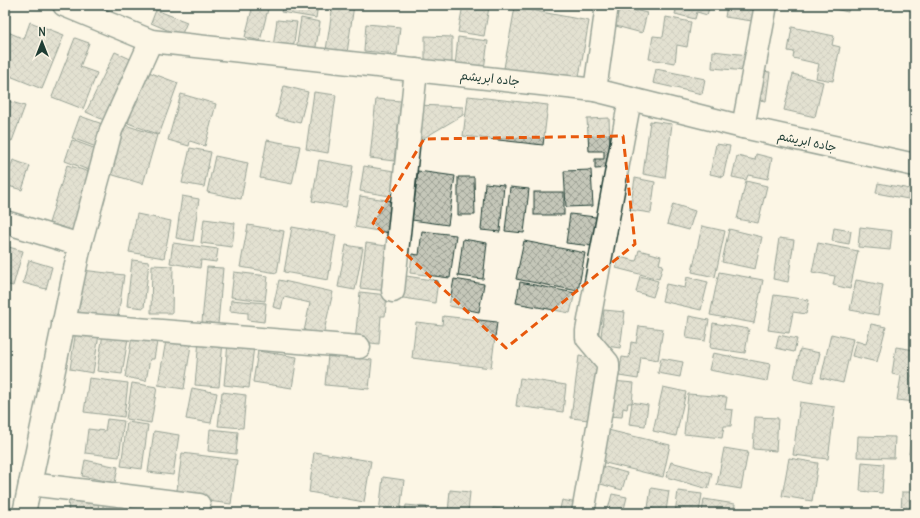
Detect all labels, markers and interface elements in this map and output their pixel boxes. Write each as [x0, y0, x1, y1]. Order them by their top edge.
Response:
north arrow [22, 22, 62, 62]
text: N [38, 25, 46, 39]
street label: جاده ابریشم [459, 67, 521, 91]
street label: جاده ابریشم [776, 127, 838, 157]

